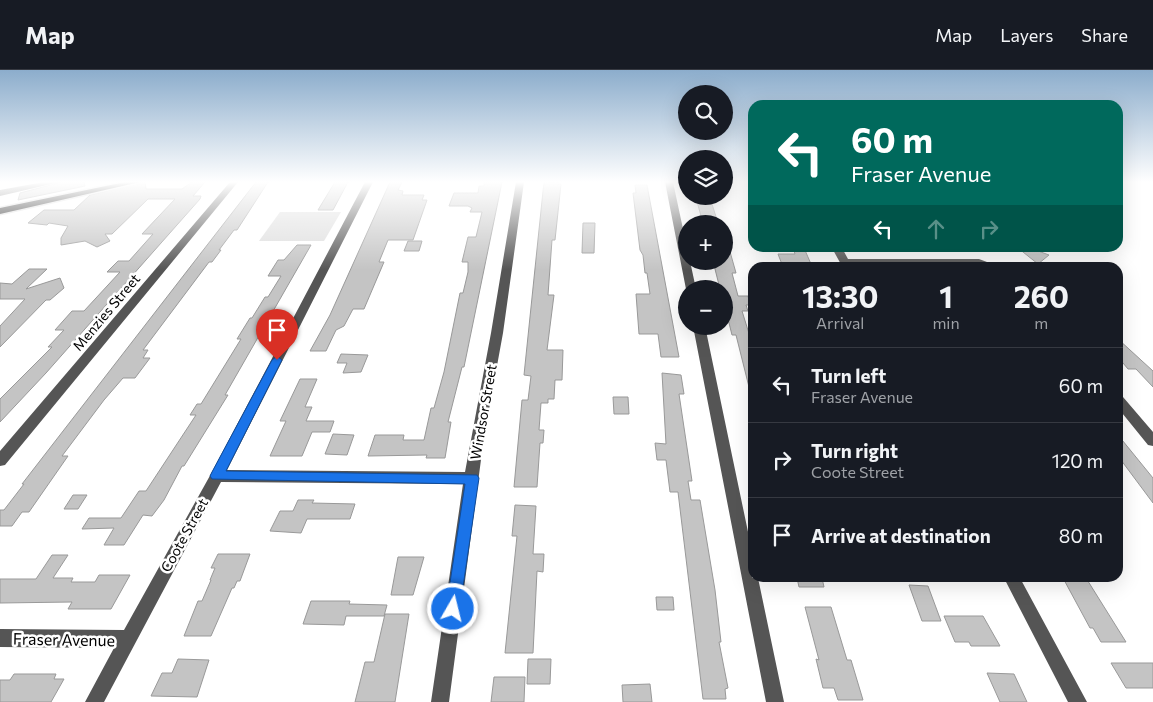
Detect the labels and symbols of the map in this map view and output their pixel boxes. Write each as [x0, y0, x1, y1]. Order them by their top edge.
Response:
street label: Menzies Street [69, 270, 143, 354]
pin [256, 309, 298, 360]
street label: Windsor Street [466, 363, 500, 461]
street label: Coote Street [157, 495, 211, 575]
position arrow [426, 582, 478, 634]
street label: Fraser Avenue [13, 629, 115, 649]

